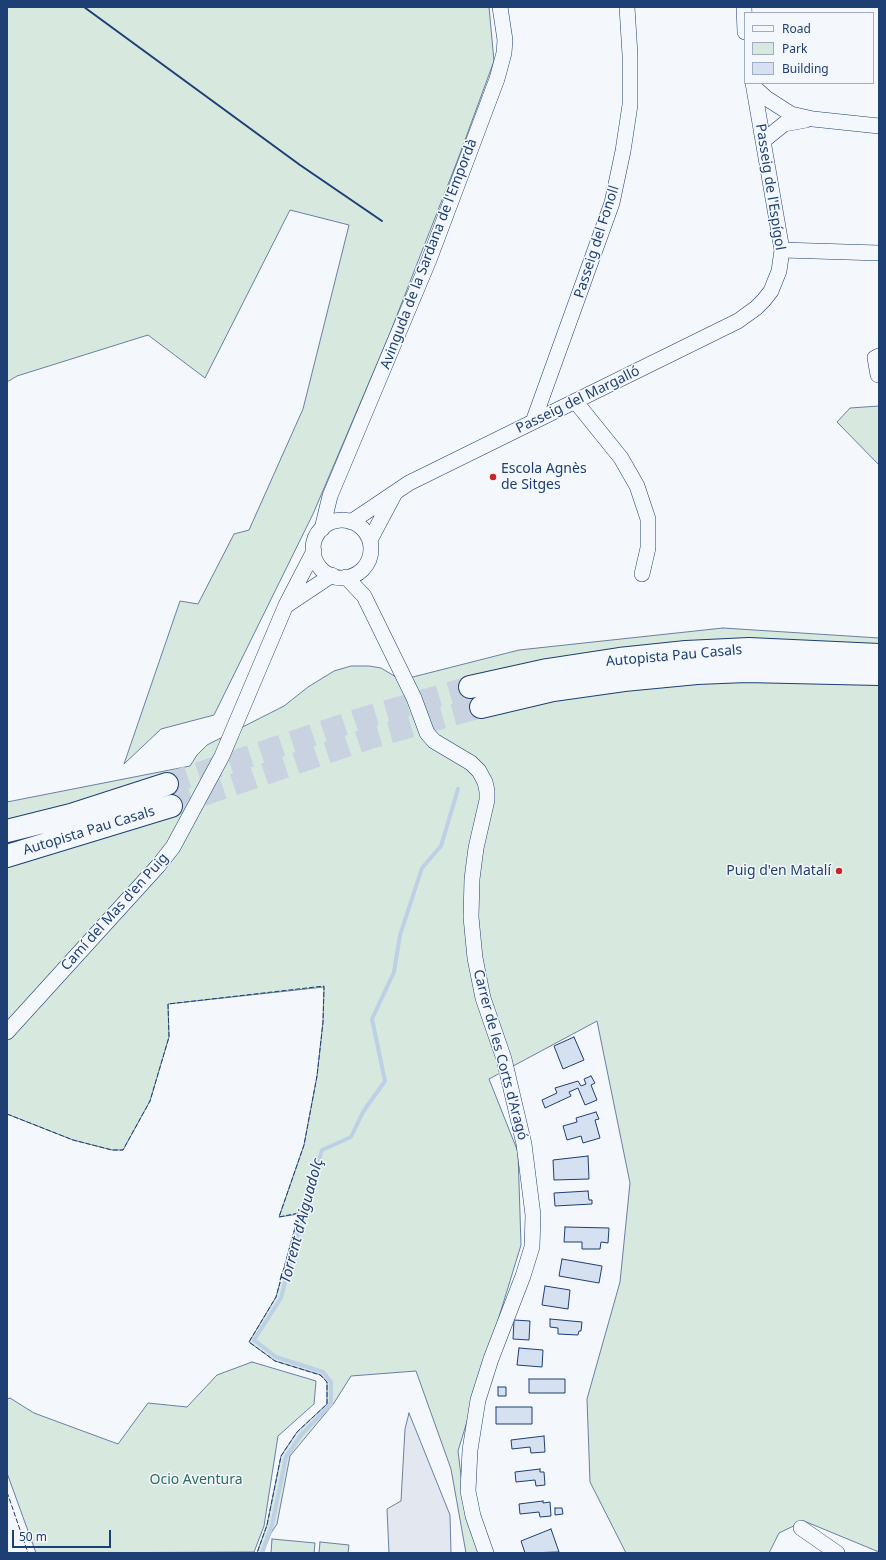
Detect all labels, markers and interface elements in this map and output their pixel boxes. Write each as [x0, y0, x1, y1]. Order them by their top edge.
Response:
legend [744, 12, 874, 84]
text: Road [782, 20, 811, 37]
text: Park [782, 40, 807, 57]
text: Building [782, 60, 829, 77]
street label: Passeig de l'Espígol [752, 123, 788, 251]
street label: Avinguda de la Sardana de l'Empordà [377, 136, 481, 372]
street label: Passeig del Fonoll [571, 184, 623, 300]
street label: Passeig del Margalló [513, 363, 643, 437]
place label: Escola Agnès de Sitges [501, 461, 587, 494]
marker: Escola Agnès de Sitges [488, 472, 498, 482]
street label: Autopista Pau Casals [605, 642, 743, 670]
street label: Autopista Pau Casals [21, 803, 157, 859]
street label: Camí del Mas d'en Puig [58, 850, 172, 974]
place label: Puig d'en Matalí [726, 863, 831, 879]
marker: Puig d'en Matalí [834, 866, 844, 876]
street label: Carrer de les Corts d'Aragó [469, 968, 531, 1142]
water label: Torrent d'Aiguadolç [277, 1157, 327, 1285]
park label: Ocio Aventura [149, 1472, 243, 1488]
scale bar [14, 1522, 113, 1548]
text: 50 m [19, 1528, 47, 1545]

